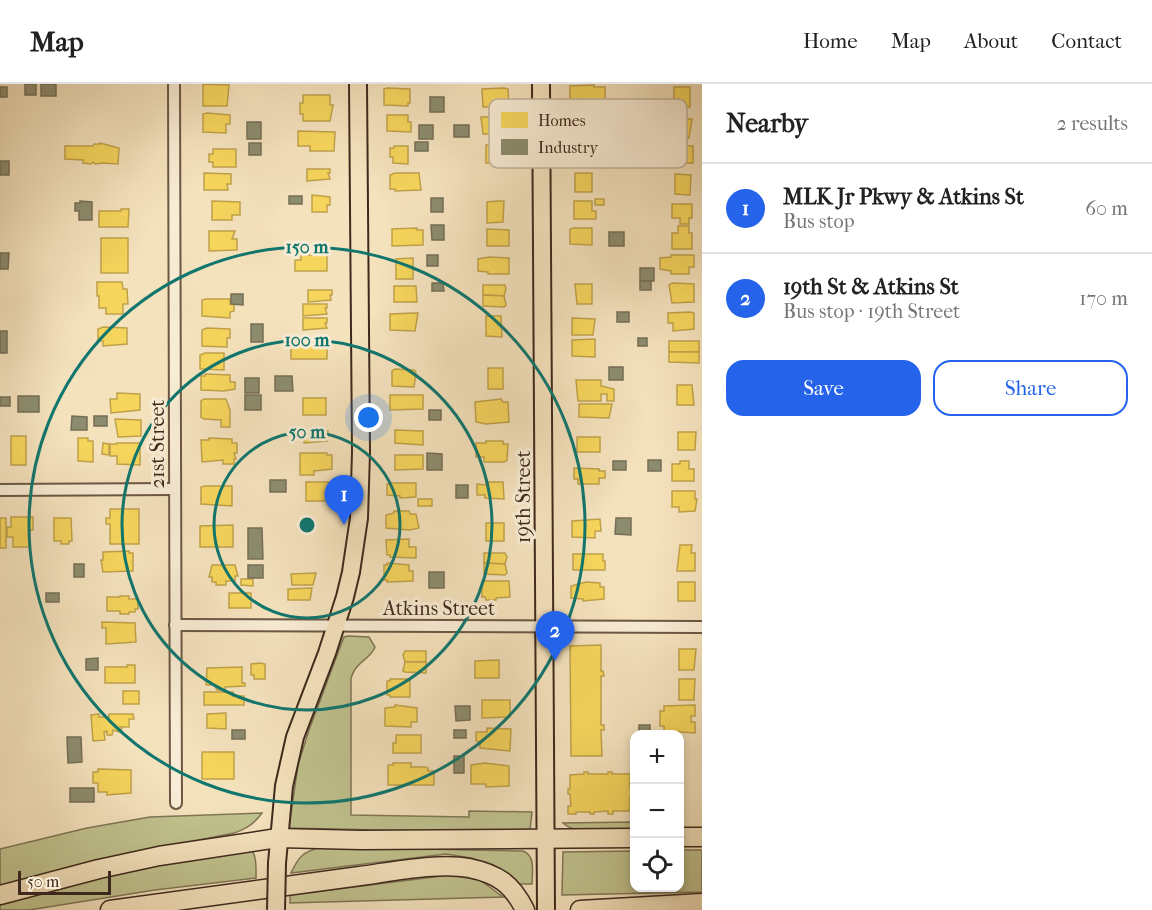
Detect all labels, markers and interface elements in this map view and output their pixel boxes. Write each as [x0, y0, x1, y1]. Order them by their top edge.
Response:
text: Map [30, 25, 84, 58]
text: Home [803, 29, 858, 53]
text: Map [891, 29, 931, 53]
text: About [964, 29, 1018, 53]
text: Contact [1051, 29, 1122, 53]
legend [489, 99, 687, 168]
text: Nearby [726, 108, 808, 139]
text: Homes [538, 111, 586, 130]
text: 2 results [1057, 112, 1128, 135]
text: Industry [538, 138, 599, 157]
text: MLK Jr Pkwy & Atkins St [783, 184, 1024, 210]
text: 1 [742, 197, 749, 220]
text: 60 m [1085, 197, 1128, 220]
text: Bus stop [783, 210, 855, 233]
text: 150 m [286, 237, 329, 258]
text: 19th St & Atkins St [783, 274, 959, 300]
text: 2 [740, 287, 751, 310]
text: 170 m [1079, 287, 1128, 310]
text: Bus stop · 19th Street [783, 300, 960, 323]
text: 100 m [284, 330, 331, 351]
button: Save [726, 360, 921, 416]
button: Share [933, 360, 1128, 416]
street label: 21st Street [146, 399, 169, 489]
your location [354, 403, 383, 432]
text: 50 m [289, 422, 326, 443]
street label: 19th Street [512, 450, 535, 544]
pin: 1 [324, 476, 364, 525]
centre of rings [297, 515, 317, 535]
street label: Atkins Street [382, 597, 495, 620]
pin: 2 [536, 612, 574, 661]
map controls [630, 730, 684, 892]
button: + [630, 730, 684, 784]
button: − [630, 784, 684, 838]
button: locate [630, 838, 684, 892]
scale bar [18, 868, 111, 896]
text: 50 m [27, 872, 59, 891]

